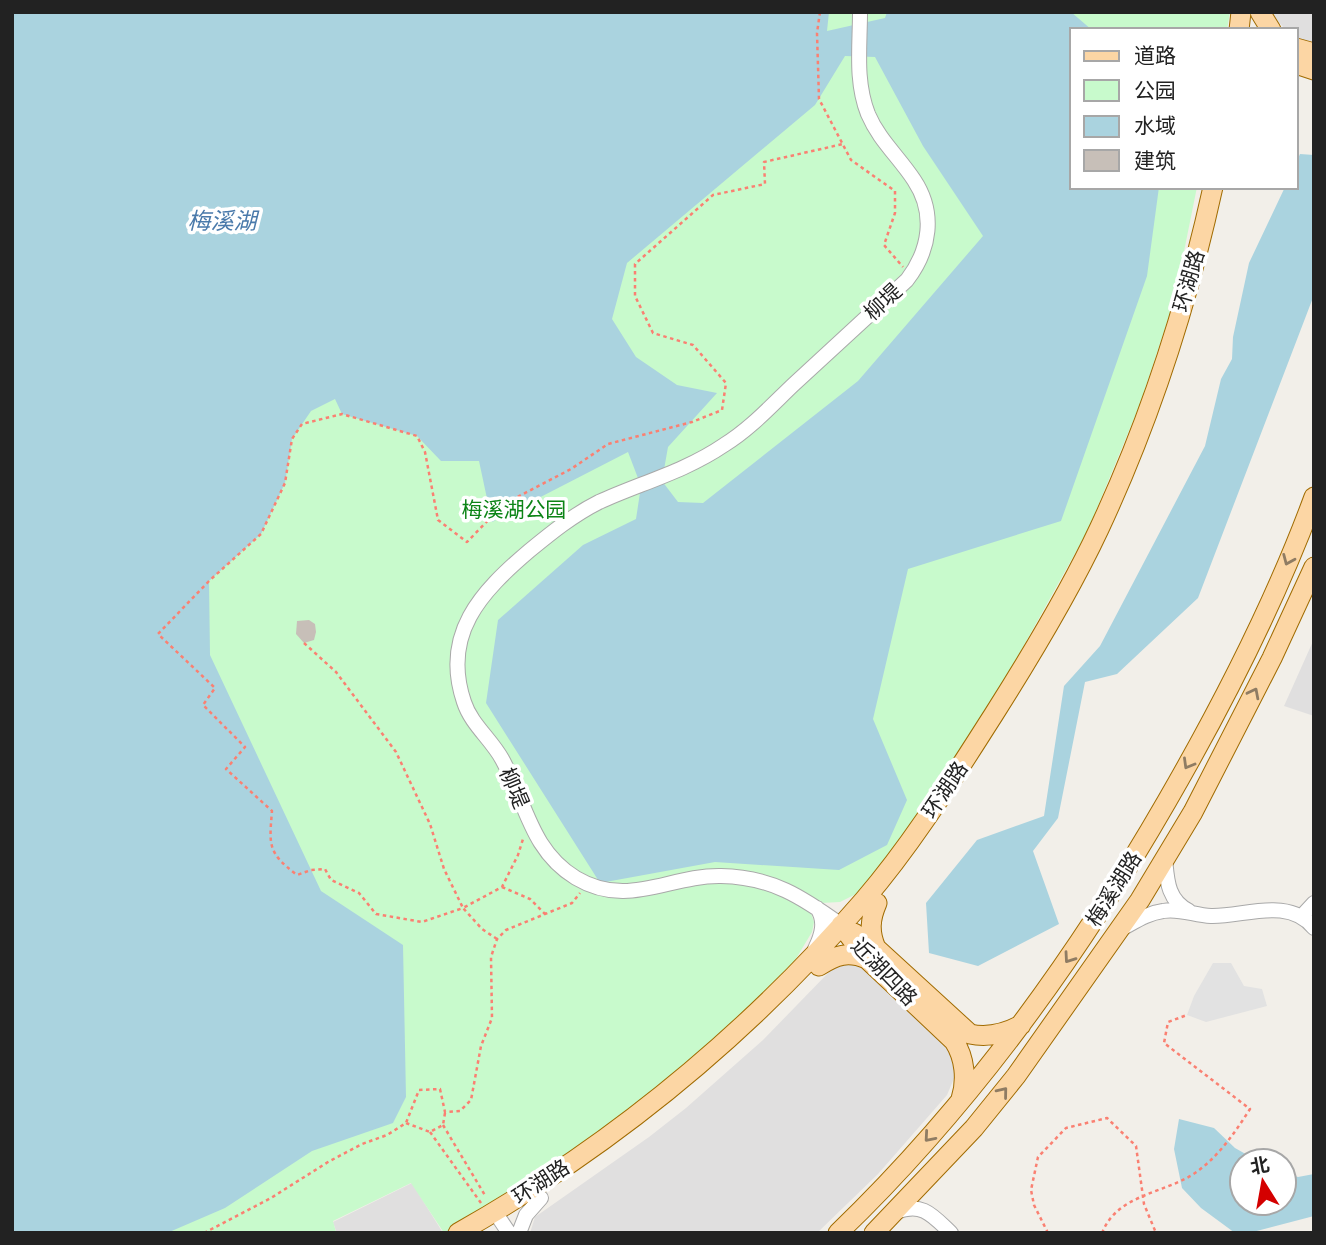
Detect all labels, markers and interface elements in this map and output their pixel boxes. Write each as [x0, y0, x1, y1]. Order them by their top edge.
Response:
legend [1070, 28, 1298, 189]
text: 道路 [1134, 42, 1176, 69]
text: 公园 [1134, 77, 1176, 104]
text: 水域 [1134, 112, 1176, 139]
text: 建筑 [1134, 147, 1176, 174]
water label: 梅溪湖 [188, 206, 260, 235]
street label: 环湖路 [1167, 247, 1210, 315]
street label: 柳堤 [858, 277, 907, 326]
park label: 梅溪湖公园 [462, 496, 567, 523]
one-way arrow [1282, 553, 1296, 565]
one-way arrow [1246, 688, 1259, 700]
street label: 环湖路 [916, 756, 973, 823]
one-way arrow [1183, 757, 1196, 770]
street label: 柳堤 [494, 763, 535, 812]
street label: 梅溪湖路 [1080, 846, 1147, 932]
street label: 近湖四路 [845, 932, 923, 1011]
one-way arrow [1065, 950, 1077, 963]
one-way arrow [995, 1088, 1007, 1101]
one-way arrow [925, 1129, 937, 1142]
north arrow [1228, 1147, 1298, 1217]
text: 北 [1248, 1152, 1271, 1179]
street label: 环湖路 [507, 1153, 574, 1210]

